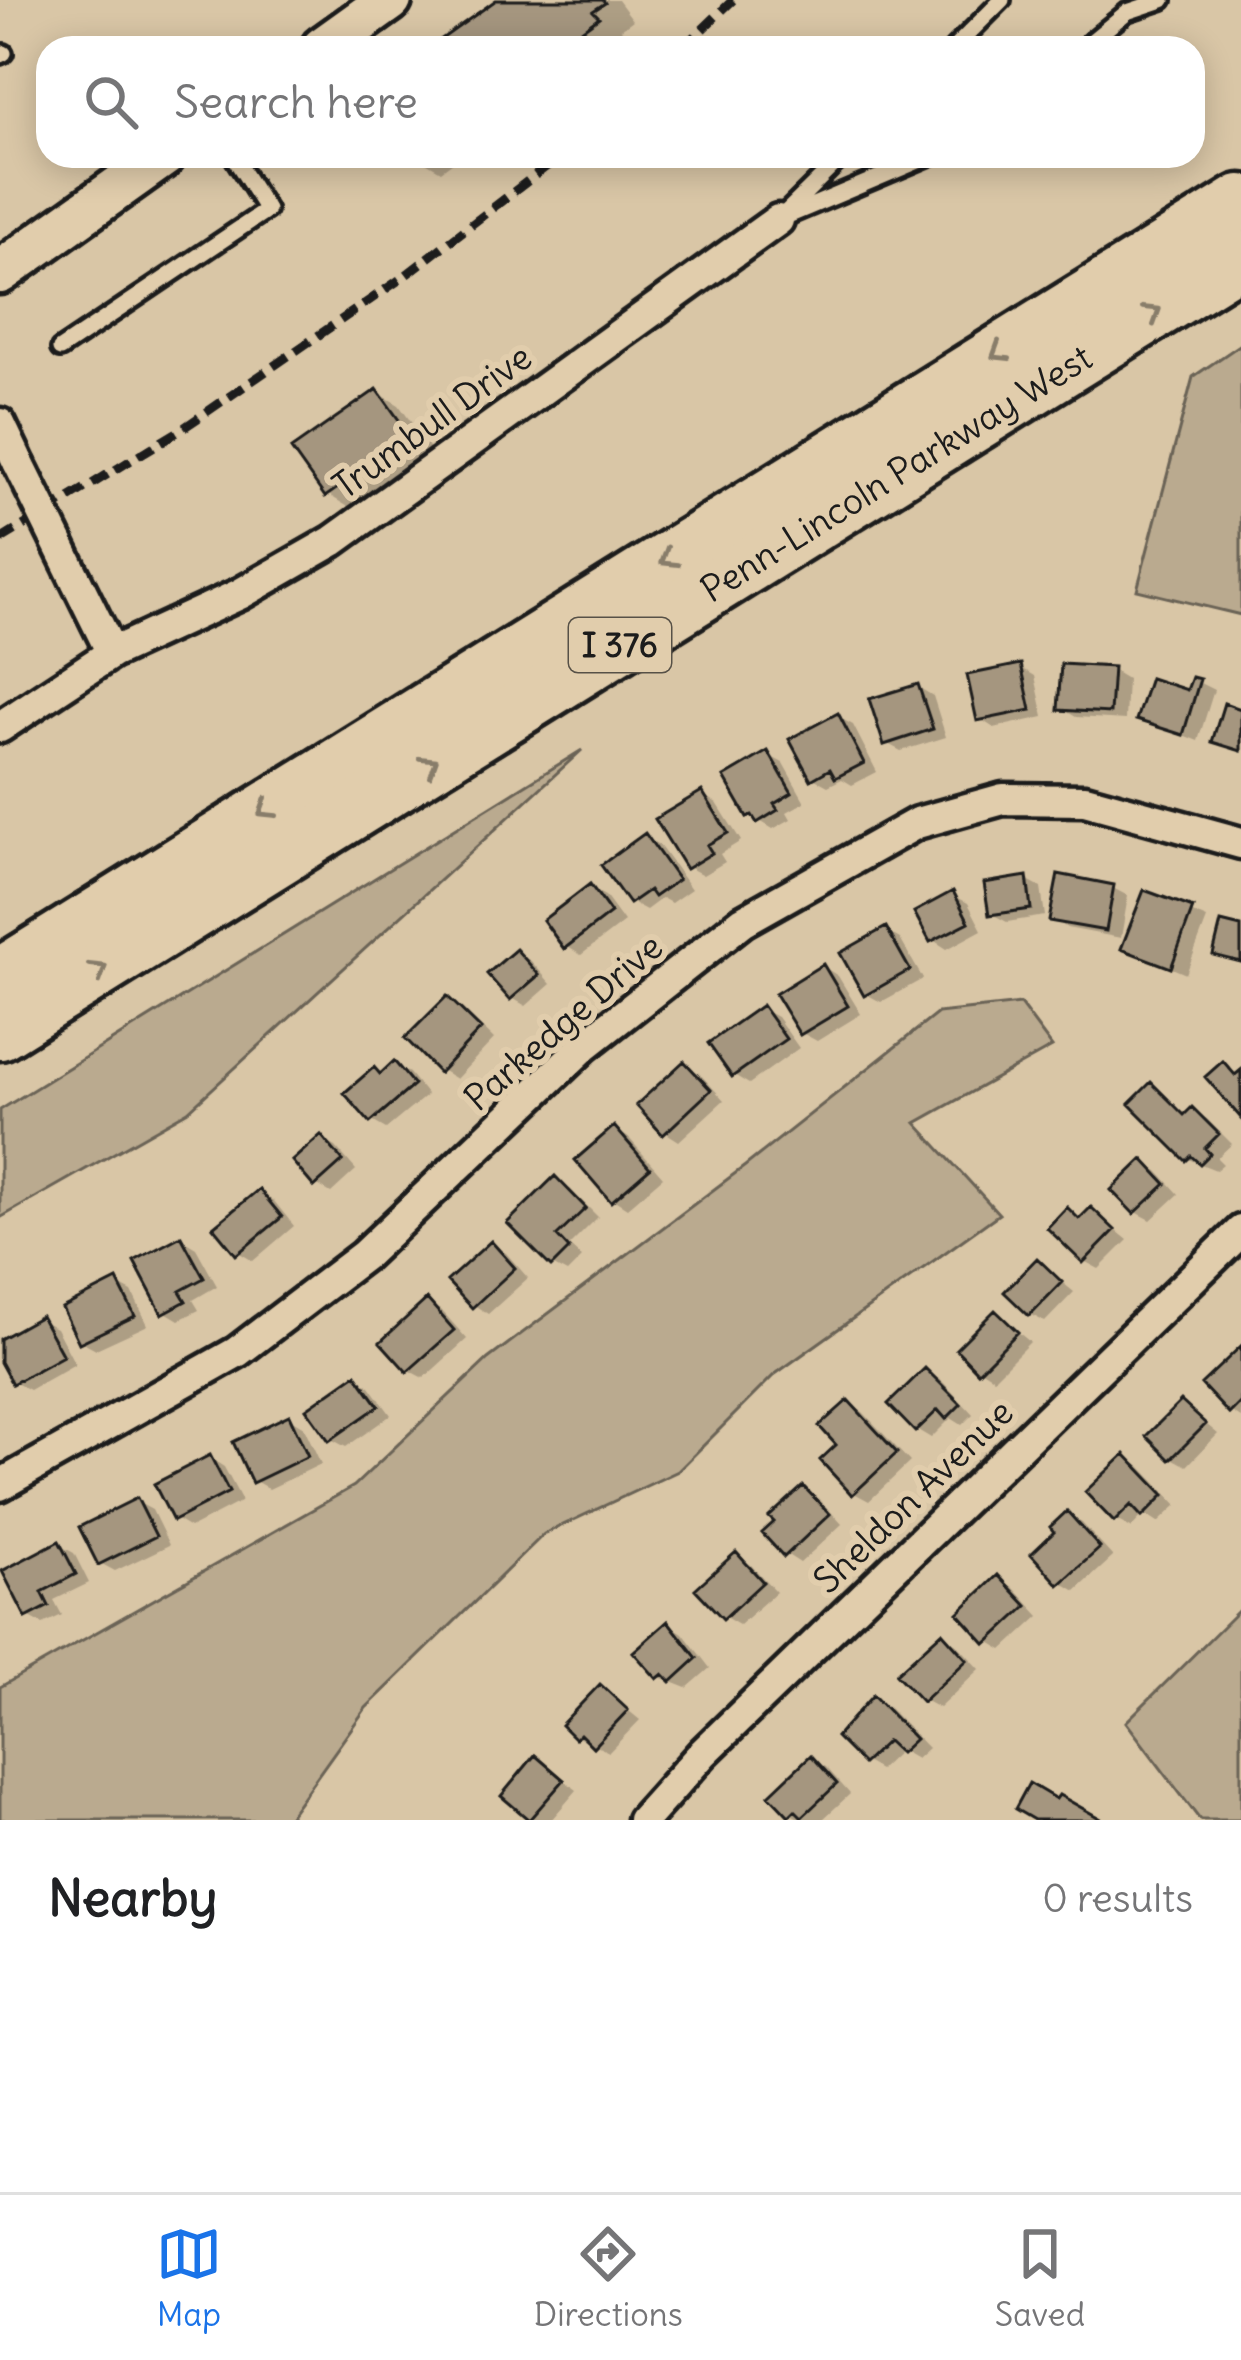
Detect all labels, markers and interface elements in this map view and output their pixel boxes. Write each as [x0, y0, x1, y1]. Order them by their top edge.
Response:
search box [36, 36, 1205, 168]
icon: search [78, 69, 144, 135]
text: Search here [174, 74, 418, 130]
one-way arrow [1140, 305, 1162, 327]
street label: Trumbull Drive [324, 334, 540, 508]
street label: Penn-Lincoln Parkway West [692, 335, 1100, 612]
one-way arrow [990, 339, 1012, 361]
one-way arrow [659, 545, 681, 567]
road number: I 376 [569, 618, 671, 672]
one-way arrow [417, 756, 439, 778]
one-way arrow [257, 796, 279, 818]
street label: Parkedge Drive [455, 924, 672, 1121]
one-way arrow [86, 962, 108, 984]
street label: Sheldon Avenue [804, 1390, 1022, 1603]
text: Nearby [48, 1866, 217, 1930]
text: 0 results [1042, 1874, 1193, 1923]
tab: Map [156, 2221, 222, 2335]
tab: Directions [534, 2221, 683, 2335]
tab: Saved [995, 2221, 1085, 2335]

